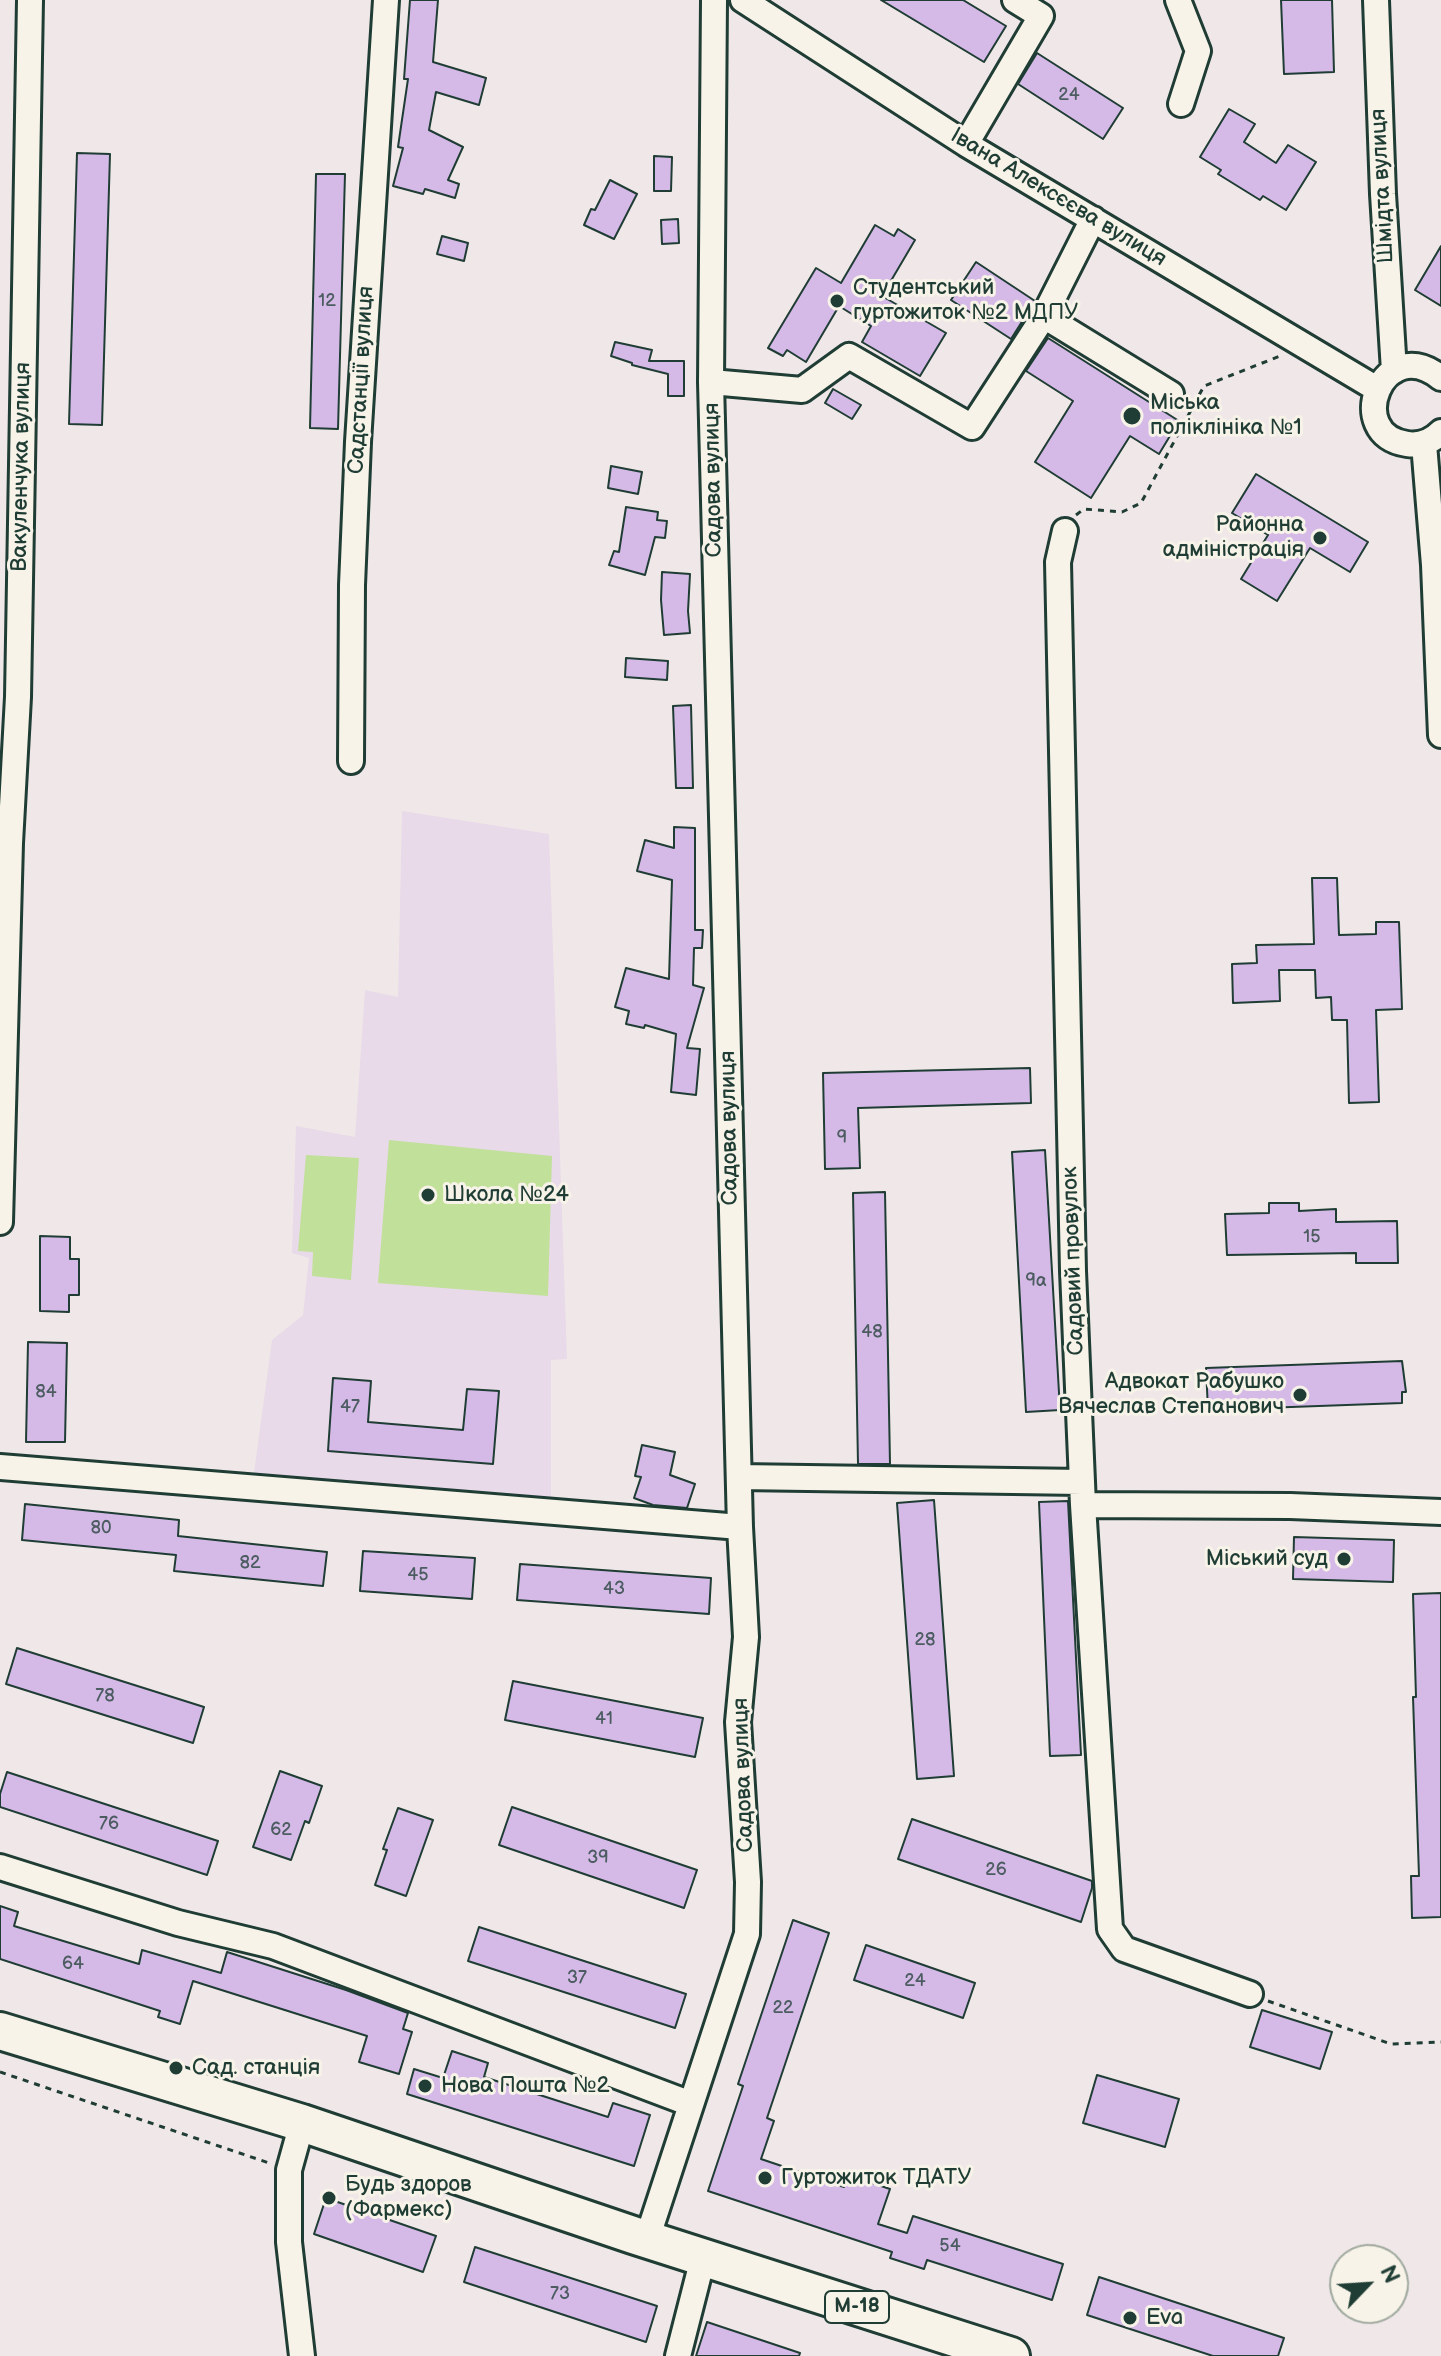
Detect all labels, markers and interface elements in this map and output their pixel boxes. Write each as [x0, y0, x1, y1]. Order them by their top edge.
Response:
house number: 24 [1058, 84, 1080, 106]
street label: Шмідта вулиця [1366, 108, 1400, 264]
street label: Івана Алексєєва вулиця [945, 123, 1171, 273]
place label: Студентський гуртожиток №2 МДПУ [853, 275, 1078, 326]
street label: Садстанції вулиця [344, 285, 380, 475]
house number: 12 [318, 290, 336, 312]
marker: Студентський гуртожиток №2 МДПУ [828, 292, 846, 310]
street label: Вакуленчука вулиця [7, 362, 37, 572]
place label: Міська поліклініка №1 [1150, 390, 1302, 442]
street label: Садова вулиця [699, 402, 729, 558]
marker: Міська поліклініка №1 [1121, 405, 1143, 427]
place label: Районна адміністрація [1163, 512, 1304, 564]
marker: Районна адміністрація [1311, 529, 1329, 547]
street label: Садова вулиця [715, 1050, 745, 1206]
house number: 9 [837, 1127, 847, 1149]
street label: Садовий провулок [1058, 1166, 1090, 1356]
place label: Школа №24 [444, 1182, 569, 1208]
marker: Школа №24 [419, 1186, 437, 1204]
house number: 15 [1303, 1226, 1321, 1248]
house number: 9а [1025, 1270, 1047, 1292]
house number: 48 [861, 1321, 883, 1343]
place label: Адвокат Рабушко Вячеслав Степанович [1058, 1369, 1284, 1420]
house number: 84 [35, 1381, 57, 1403]
marker: Адвокат Рабушко Вячеслав Степанович [1291, 1386, 1309, 1404]
house number: 47 [340, 1396, 360, 1418]
house number: 80 [90, 1517, 112, 1539]
place label: Міський суд [1206, 1546, 1328, 1572]
marker: Міський суд [1335, 1550, 1353, 1568]
house number: 82 [239, 1552, 261, 1574]
house number: 45 [407, 1564, 429, 1586]
house number: 43 [603, 1578, 625, 1600]
house number: 28 [914, 1629, 936, 1651]
house number: 78 [95, 1685, 115, 1707]
street label: Садова вулиця [728, 1697, 760, 1853]
house number: 41 [595, 1708, 613, 1730]
house number: 76 [99, 1813, 119, 1835]
house number: 62 [270, 1819, 292, 1841]
house number: 39 [587, 1847, 609, 1869]
house number: 26 [985, 1859, 1007, 1881]
house number: 64 [62, 1953, 84, 1975]
house number: 37 [567, 1967, 587, 1989]
house number: 24 [904, 1970, 926, 1992]
house number: 22 [772, 1997, 794, 2019]
place label: Сад. станція [192, 2055, 320, 2081]
marker: Сад. станція [167, 2059, 185, 2077]
place label: Нова Пошта №2 [441, 2073, 609, 2099]
marker: Нова Пошта №2 [416, 2077, 434, 2095]
place label: Гуртожиток ТДАТУ [781, 2165, 972, 2191]
marker: Гуртожиток ТДАТУ [756, 2169, 774, 2187]
place label: Будь здоров (Фармекс) [345, 2172, 471, 2224]
marker: Будь здоров (Фармекс) [320, 2189, 338, 2207]
house number: 54 [939, 2235, 961, 2257]
north arrow [1329, 2244, 1409, 2324]
text: N [1374, 2261, 1405, 2288]
house number: 73 [550, 2283, 570, 2305]
road number: М-18 [825, 2291, 889, 2323]
place label: Eva [1146, 2305, 1183, 2331]
marker: Eva [1121, 2309, 1139, 2327]

